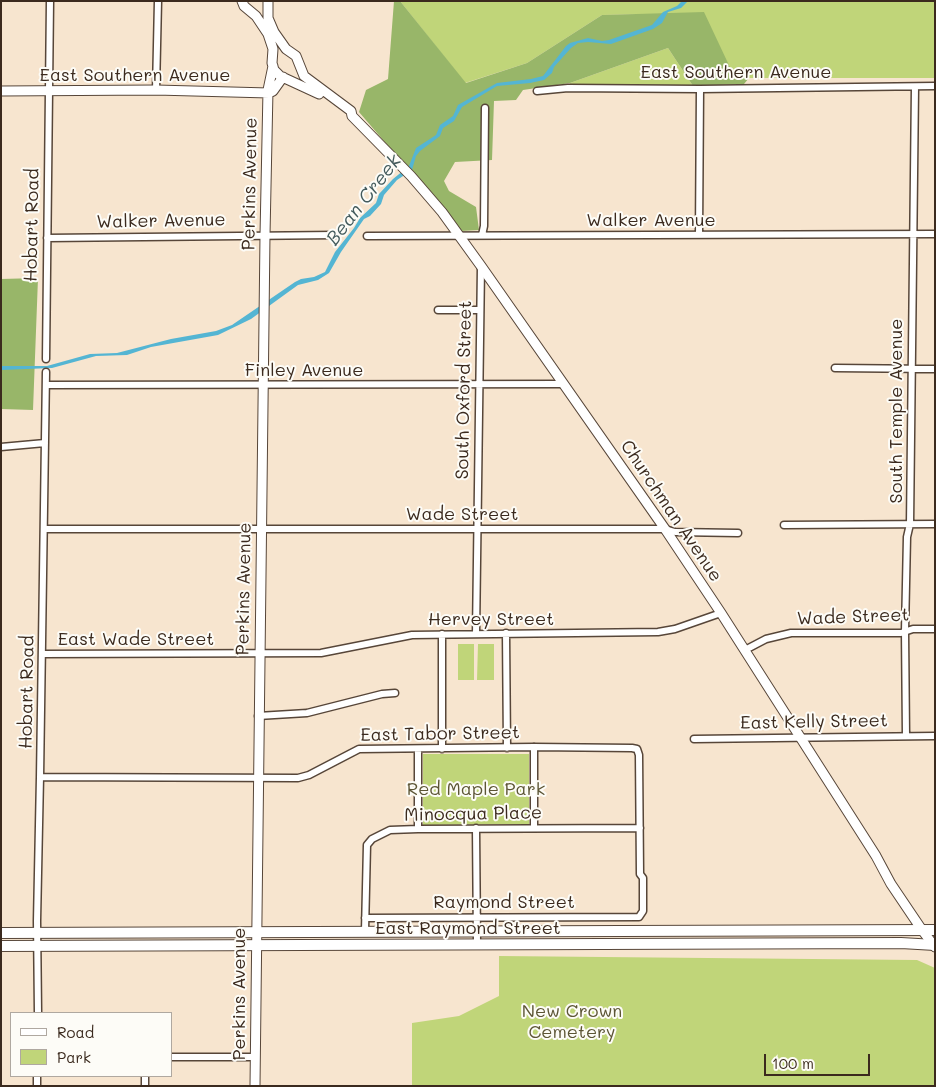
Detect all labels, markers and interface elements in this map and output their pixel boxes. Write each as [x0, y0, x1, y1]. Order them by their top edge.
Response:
street label: East Southern Avenue [641, 61, 831, 83]
street label: East Southern Avenue [40, 64, 230, 86]
street label: Perkins Avenue [238, 117, 262, 251]
water label: Bean Creek [322, 150, 406, 250]
street label: Hobart Road [20, 168, 44, 282]
street label: Walker Avenue [96, 209, 226, 233]
street label: Walker Avenue [586, 209, 716, 231]
street label: South Oxford Street [452, 300, 476, 480]
street label: South Temple Avenue [885, 319, 907, 503]
street label: Finley Avenue [245, 359, 363, 381]
street label: Churchman Avenue [616, 436, 726, 586]
street label: Wade Street [406, 503, 518, 525]
street label: Perkins Avenue [232, 522, 256, 656]
street label: Wade Street [796, 604, 910, 630]
street label: Hervey Street [428, 608, 554, 630]
street label: East Wade Street [58, 628, 214, 650]
street label: Hobart Road [15, 635, 39, 749]
street label: East Kelly Street [740, 710, 888, 734]
street label: East Tabor Street [360, 722, 520, 746]
park label: Red Maple Park [407, 778, 545, 800]
street label: Minocqua Place [404, 802, 542, 826]
street label: Raymond Street [433, 891, 575, 913]
street label: East Raymond Street [375, 917, 561, 939]
street label: Perkins Avenue [228, 927, 250, 1061]
park label: New Crown Cemetery [522, 1000, 622, 1042]
legend [10, 1012, 172, 1077]
text: Road [57, 1022, 94, 1042]
scale bar [766, 1044, 872, 1076]
text: Park [57, 1047, 91, 1067]
text: 100 m [772, 1053, 814, 1073]

